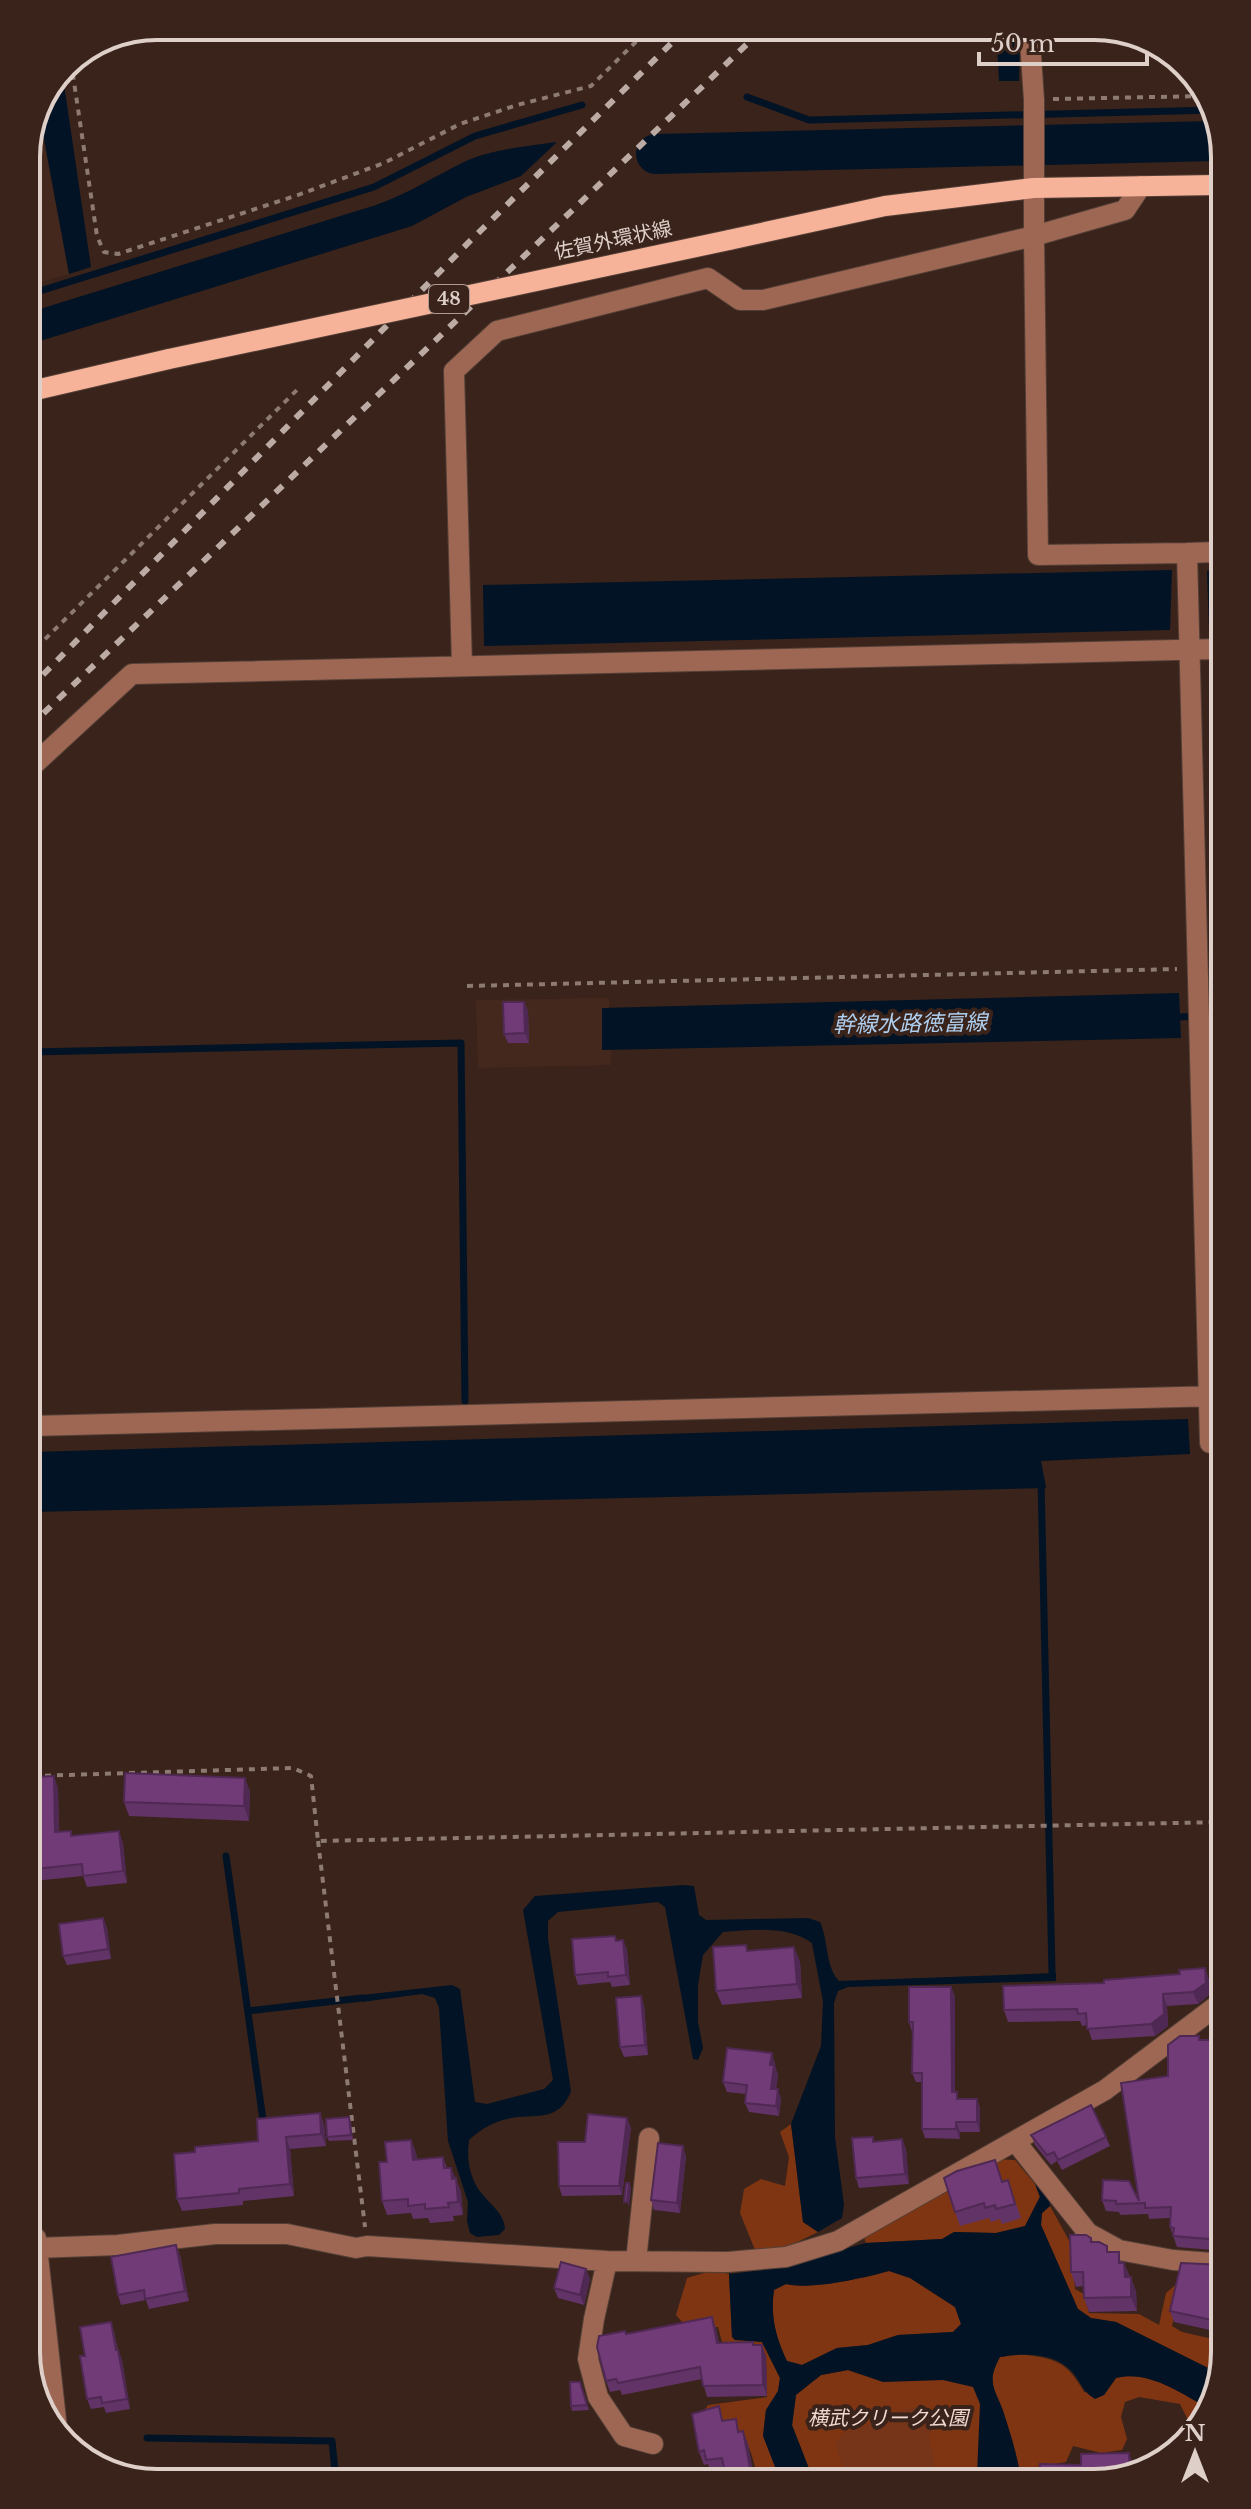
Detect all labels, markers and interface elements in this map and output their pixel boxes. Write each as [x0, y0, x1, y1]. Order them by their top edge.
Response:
scale bar [979, 16, 1147, 66]
text: 50 m [991, 29, 1055, 58]
street label: 佐賀外環状線 [552, 216, 674, 264]
road number: 48 [429, 285, 469, 313]
water label: 幹線水路徳富線 [833, 1009, 990, 1038]
park label: 横武クリーク公園 [808, 2406, 971, 2430]
north arrow [1155, 2413, 1235, 2493]
text: N [1185, 2420, 1206, 2447]

